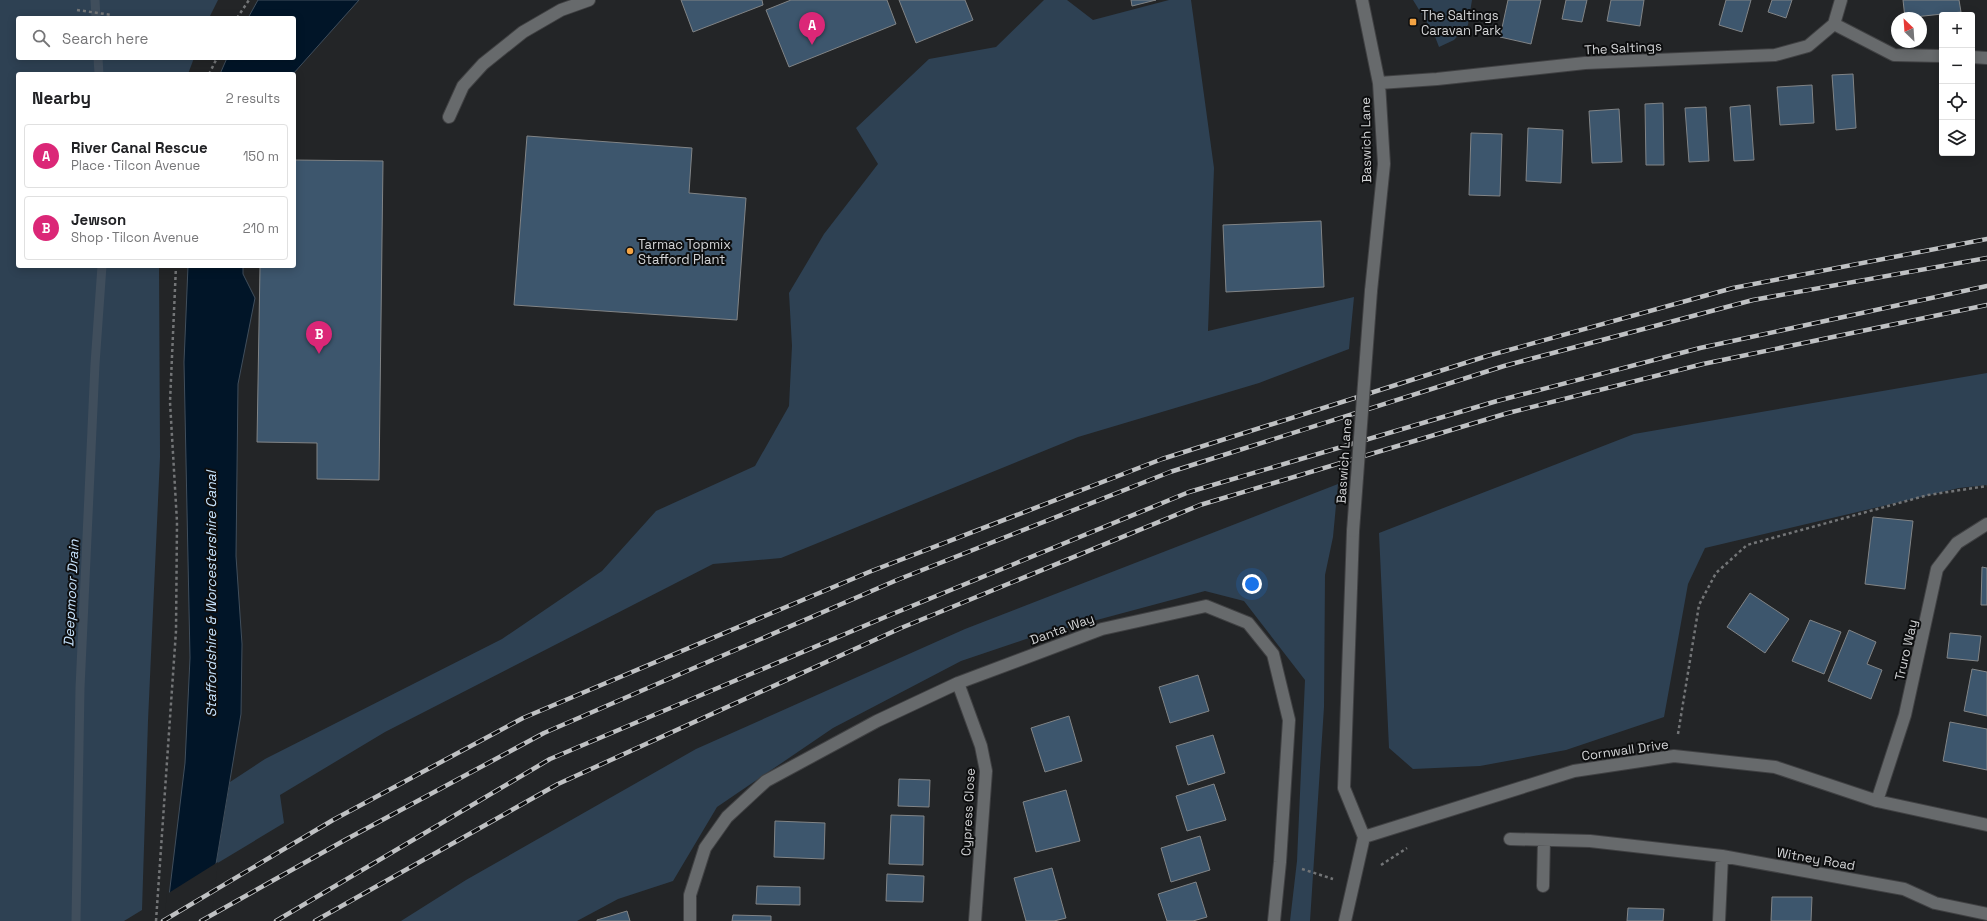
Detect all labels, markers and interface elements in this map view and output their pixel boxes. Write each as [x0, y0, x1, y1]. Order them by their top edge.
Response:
place label: The Saltings Caravan Park [1421, 7, 1501, 39]
pin: A [799, 12, 825, 45]
north arrow [1891, 12, 1927, 48]
map controls [1939, 12, 1975, 156]
button: + [1939, 12, 1975, 48]
search box [16, 16, 296, 60]
marker: The Saltings Caravan Park [1408, 17, 1418, 27]
icon: search [30, 27, 52, 49]
text: Search here [62, 29, 148, 48]
street label: The Saltings [1584, 37, 1662, 59]
button: − [1939, 48, 1975, 84]
button: locate [1939, 84, 1975, 120]
text: Nearby [32, 87, 91, 109]
text: 2 results [226, 90, 280, 107]
street label: Baswich Lane [1357, 97, 1375, 183]
button: layers [1939, 120, 1975, 156]
text: River Canal Rescue [71, 138, 208, 157]
text: A [42, 148, 50, 165]
text: 150 m [243, 148, 279, 165]
text: Place · Tilcon Avenue [71, 157, 200, 174]
text: Jewson [71, 210, 126, 229]
text: B [42, 220, 50, 237]
text: 210 m [243, 220, 279, 237]
text: Shop · Tilcon Avenue [71, 229, 199, 246]
place label: Tarmac Topmix Stafford Plant [638, 236, 731, 268]
marker: Tarmac Topmix Stafford Plant [625, 246, 635, 256]
pin: B [306, 321, 332, 354]
street label: Baswich Lane [1333, 418, 1355, 504]
water label: Staffordshire & Worcestershire Canal [202, 469, 220, 717]
water label: Deepmoor Drain [59, 538, 83, 647]
your location [1242, 574, 1262, 594]
street label: Danta Way [1028, 610, 1096, 648]
street label: Truro Way [1891, 618, 1921, 682]
street label: Cornwall Drive [1580, 735, 1670, 765]
street label: Cypress Close [957, 768, 979, 856]
street label: Witney Road [1775, 844, 1857, 874]

